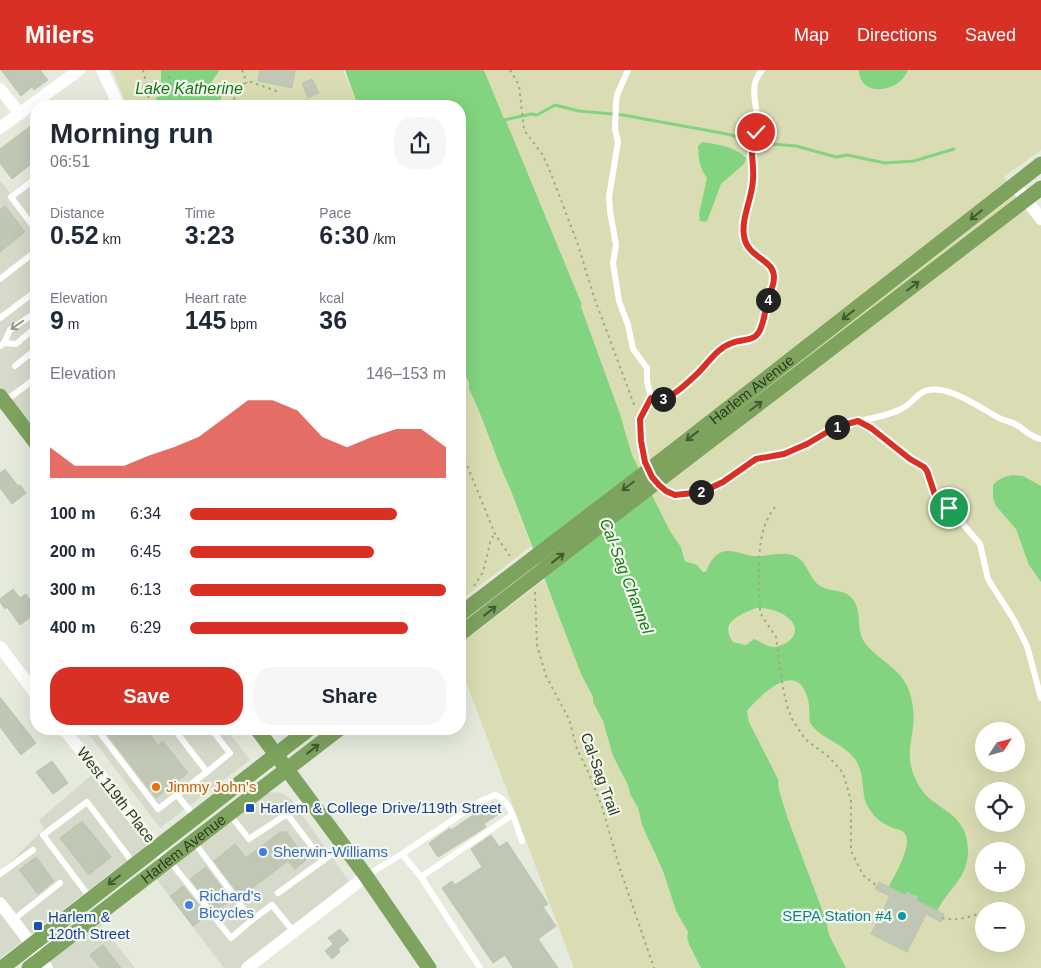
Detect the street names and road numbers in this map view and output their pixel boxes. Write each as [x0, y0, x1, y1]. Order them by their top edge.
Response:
street label: Harlem Avenue [706, 351, 797, 428]
street label: Cal-Sag Trail [578, 730, 623, 817]
street label: West 119th Place [74, 744, 159, 846]
street label: Harlem Avenue [137, 811, 229, 887]

